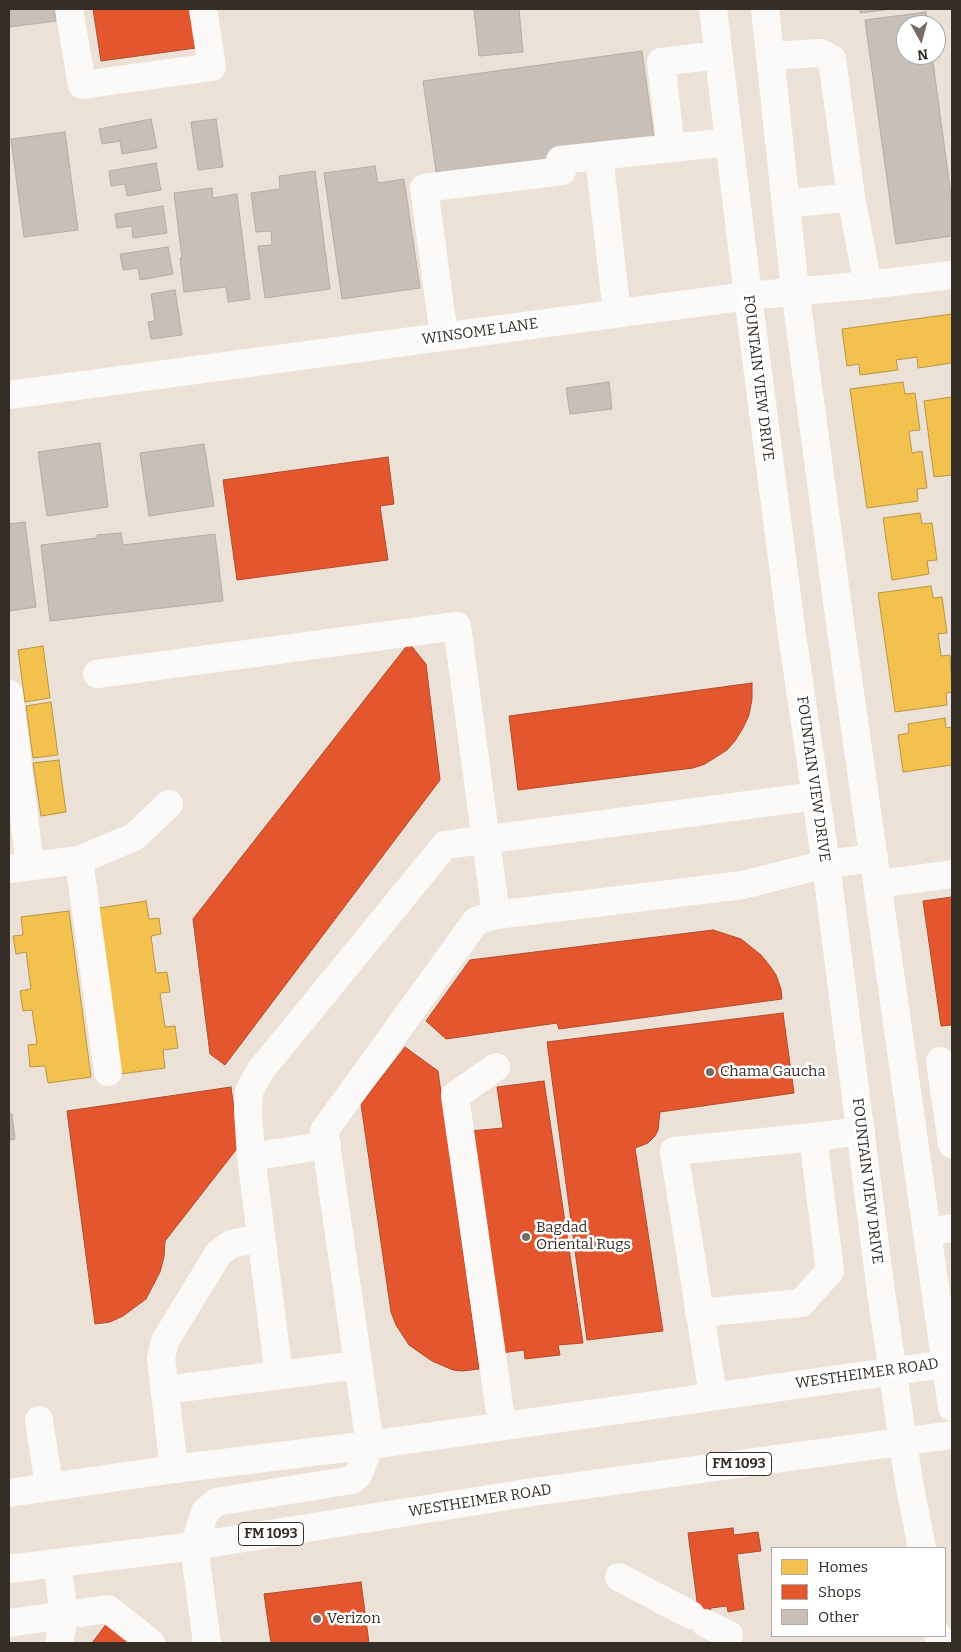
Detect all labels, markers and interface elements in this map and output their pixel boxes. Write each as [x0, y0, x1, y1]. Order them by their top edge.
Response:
north arrow [896, 15, 946, 65]
text: N [916, 45, 929, 63]
street label: FOUNTAIN VIEW DRIVE [739, 294, 777, 462]
street label: WINSOME LANE [421, 315, 539, 349]
street label: FOUNTAIN VIEW DRIVE [792, 695, 834, 863]
place label: Chama Gaucha [720, 1063, 826, 1081]
marker: Chama Gaucha [704, 1066, 716, 1078]
street label: FOUNTAIN VIEW DRIVE [848, 1097, 886, 1265]
place label: Bagdad Oriental Rugs [536, 1219, 631, 1254]
marker: Bagdad Oriental Rugs [520, 1231, 532, 1243]
street label: WESTHEIMER ROAD [794, 1355, 940, 1393]
road number: FM 1093 [706, 1452, 772, 1476]
street label: WESTHEIMER ROAD [407, 1481, 553, 1521]
road number: FM 1093 [238, 1522, 304, 1546]
legend [771, 1547, 946, 1637]
text: Homes [818, 1558, 868, 1576]
text: Shops [818, 1583, 861, 1601]
text: Other [818, 1608, 859, 1626]
place label: Verizon [327, 1610, 381, 1628]
marker: Verizon [311, 1613, 323, 1625]

